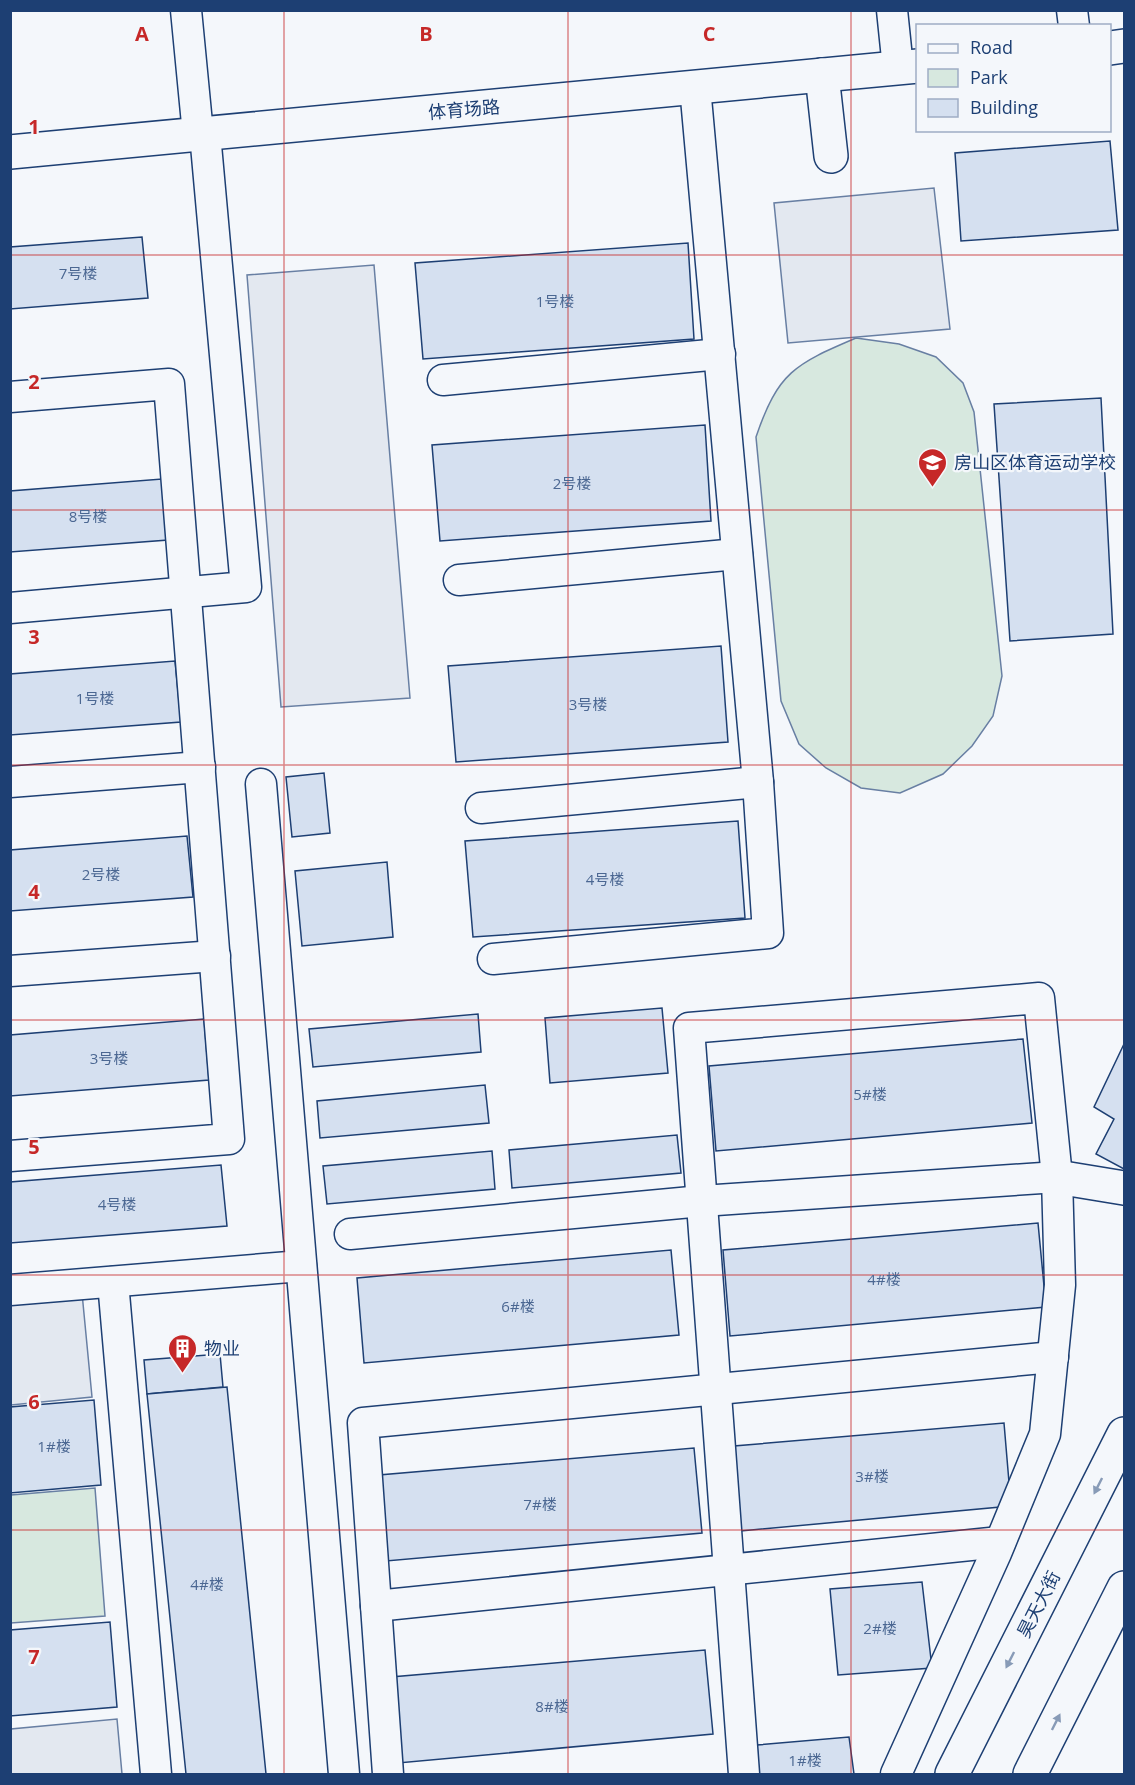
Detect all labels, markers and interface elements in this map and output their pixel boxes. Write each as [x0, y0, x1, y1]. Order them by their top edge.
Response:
text: A [135, 20, 149, 47]
text: B [419, 20, 433, 47]
text: C [703, 20, 716, 47]
legend [916, 24, 1111, 132]
text: Road [970, 35, 1013, 59]
text: Park [970, 65, 1008, 89]
street label: 体育场路 [427, 94, 501, 124]
text: Building [970, 95, 1038, 119]
text: 1 [28, 113, 40, 140]
house number: 7号楼 [59, 263, 97, 283]
house number: 1号楼 [536, 291, 574, 311]
text: 2 [28, 368, 40, 395]
school or university icon: 房山区体育运动学校 [917, 446, 949, 488]
place label: 房山区体育运动学校 [954, 450, 1116, 474]
house number: 2号楼 [553, 473, 591, 493]
house number: 8号楼 [69, 506, 107, 526]
text: 3 [28, 623, 40, 650]
house number: 1号楼 [76, 688, 114, 708]
house number: 3号楼 [569, 694, 607, 714]
house number: 2号楼 [82, 864, 120, 884]
house number: 4号楼 [586, 869, 624, 889]
text: 4 [28, 878, 40, 905]
house number: 3号楼 [90, 1048, 128, 1068]
house number: 5#楼 [853, 1084, 887, 1104]
text: 5 [28, 1133, 40, 1160]
house number: 4号楼 [98, 1194, 136, 1214]
house number: 4#楼 [867, 1269, 901, 1289]
house number: 6#楼 [501, 1296, 535, 1316]
building icon: 物业 [167, 1332, 199, 1374]
place label: 物业 [204, 1336, 240, 1360]
text: 6 [28, 1388, 40, 1415]
house number: 1#楼 [37, 1436, 71, 1456]
house number: 3#楼 [855, 1466, 889, 1486]
one-way arrow [1093, 1478, 1103, 1495]
house number: 7#楼 [523, 1494, 557, 1514]
street label: 昊天大街 [1011, 1566, 1065, 1642]
house number: 4#楼 [190, 1574, 224, 1594]
house number: 2#楼 [863, 1618, 897, 1638]
text: 7 [28, 1643, 40, 1670]
one-way arrow [1005, 1652, 1015, 1669]
house number: 8#楼 [535, 1696, 569, 1716]
one-way arrow [1052, 1714, 1061, 1731]
house number: 1#楼 [788, 1750, 822, 1770]

